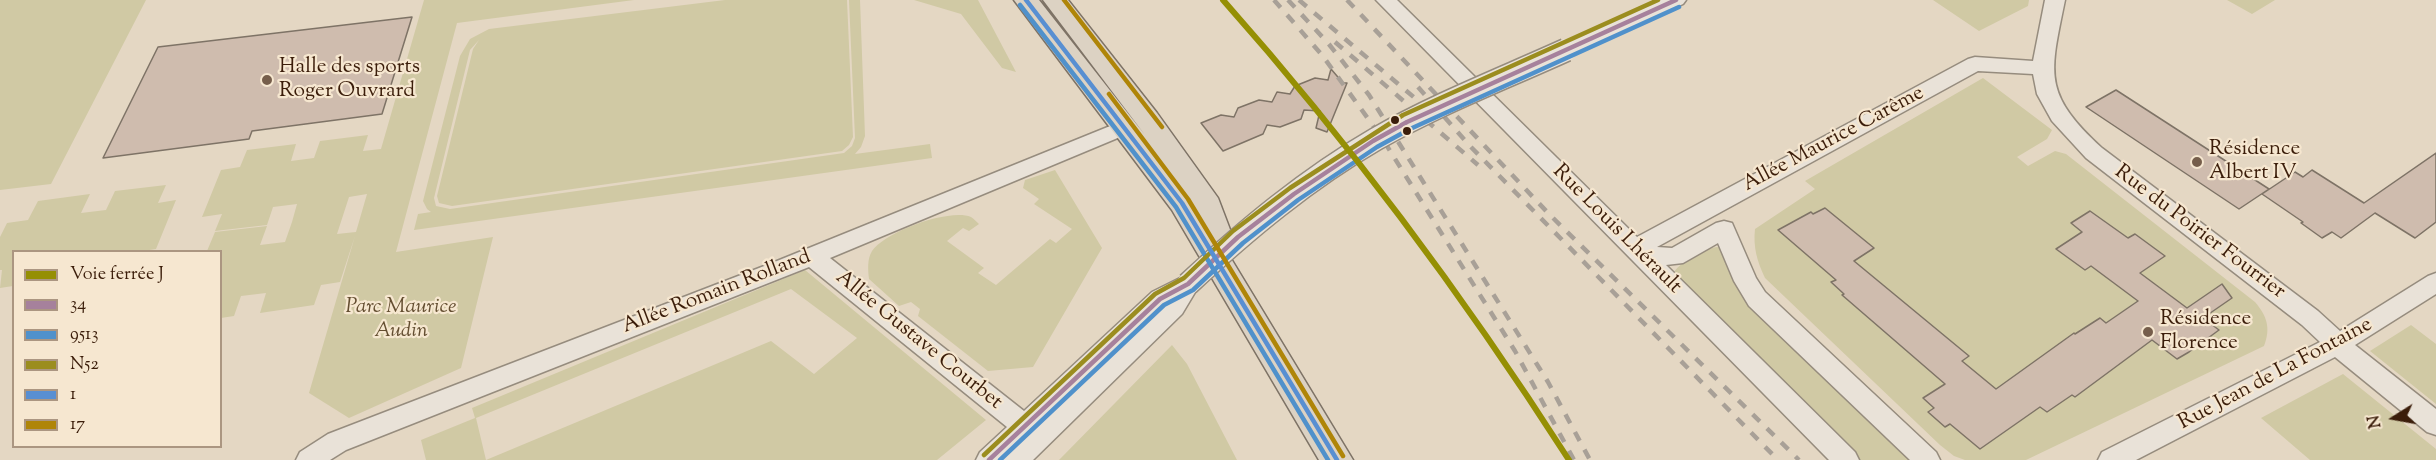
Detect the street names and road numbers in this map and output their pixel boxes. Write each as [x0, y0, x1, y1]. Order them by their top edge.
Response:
street label: Allée Maurice Carême [1739, 82, 1929, 198]
street label: Rue Louis Lhérault [1546, 160, 1686, 300]
street label: Rue du Poirier Fourrier [2109, 161, 2289, 305]
street label: Allée Romain Rolland [619, 245, 815, 341]
street label: Allée Gustave Courbet [830, 266, 1006, 416]
street label: Rue Jean de La Fontaine [2175, 313, 2377, 437]

